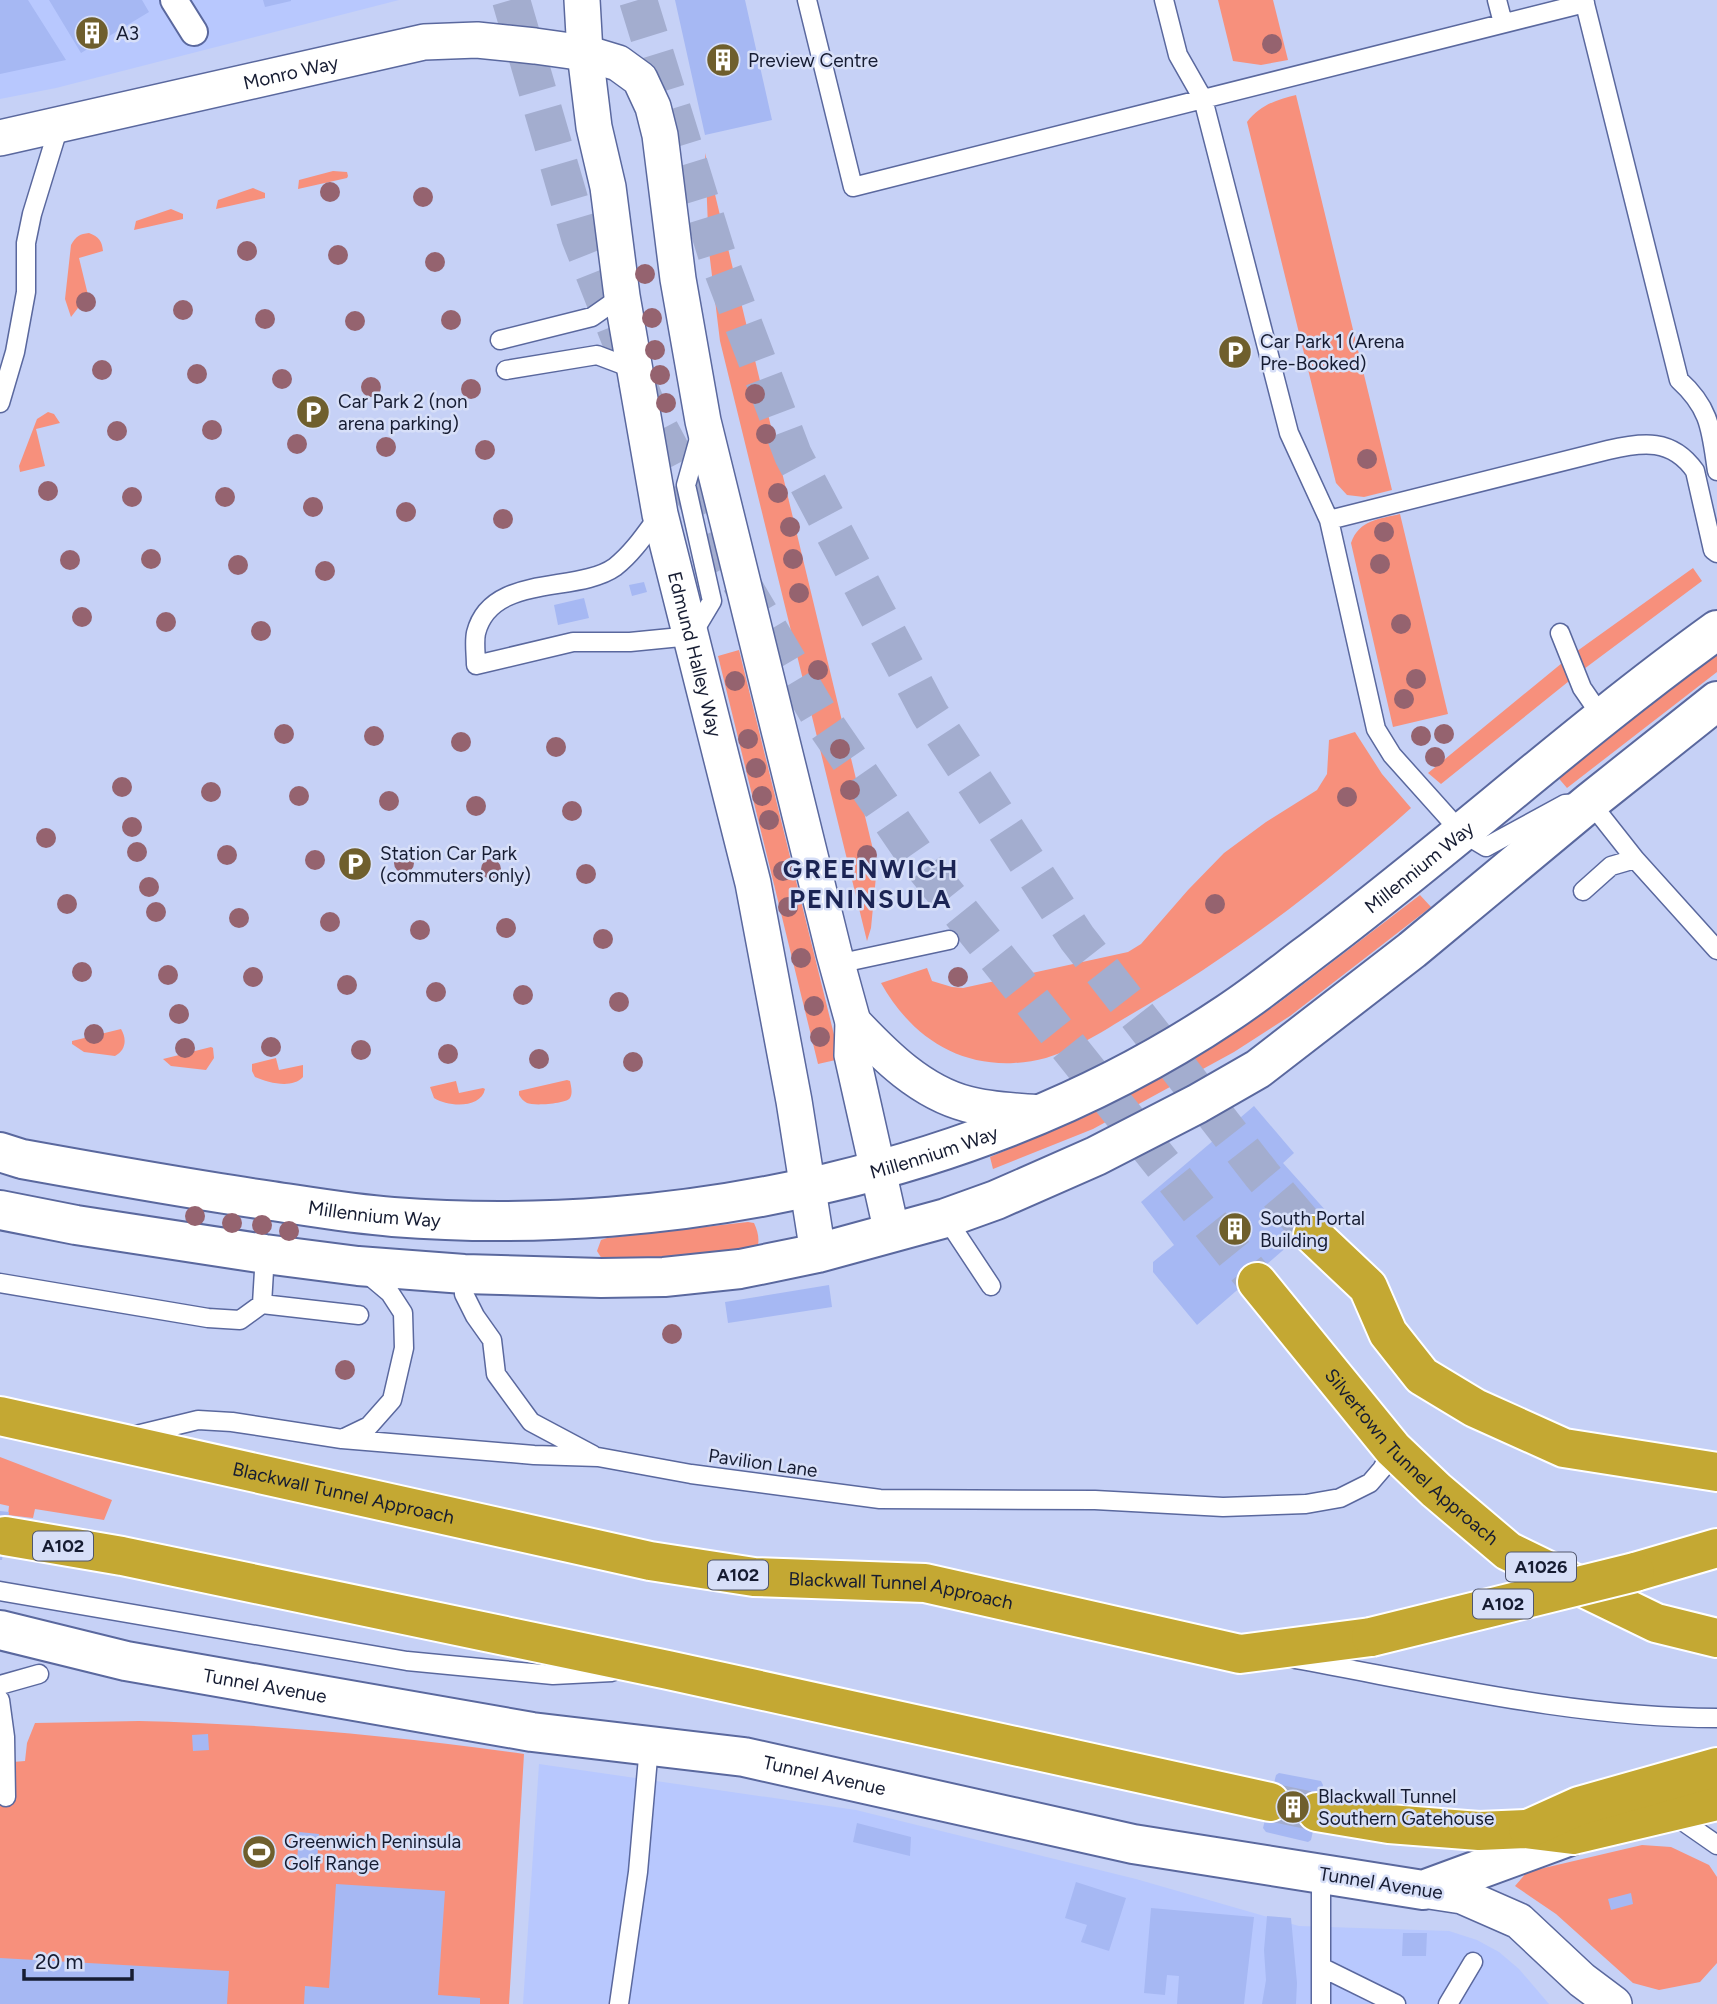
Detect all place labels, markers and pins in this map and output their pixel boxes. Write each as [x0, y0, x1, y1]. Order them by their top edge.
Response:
building icon: A3 [73, 14, 111, 52]
place label: A3 [116, 22, 139, 45]
building icon: Preview Centre [704, 41, 742, 79]
place label: Preview Centre [748, 49, 878, 72]
place label: Car Park 1 (Arena Pre-Booked) [1260, 330, 1405, 375]
parking icon: Car Park 1 (Arena Pre-Booked) [1216, 333, 1254, 371]
place label: Car Park 2 (non arena parking) [338, 390, 468, 435]
parking icon: Car Park 2 (non arena parking) [294, 393, 332, 431]
place label: Station Car Park (commuters only) [380, 842, 531, 887]
parking icon: Station Car Park (commuters only) [336, 845, 374, 883]
place label: South Portal Building [1260, 1207, 1365, 1252]
building icon: South Portal Building [1216, 1210, 1254, 1248]
place label: Blackwall Tunnel Southern Gatehouse [1318, 1785, 1494, 1830]
building icon: Blackwall Tunnel Southern Gatehouse [1274, 1788, 1312, 1826]
place label: Greenwich Peninsula Golf Range [284, 1830, 461, 1875]
sports icon: Greenwich Peninsula Golf Range [240, 1833, 278, 1871]

